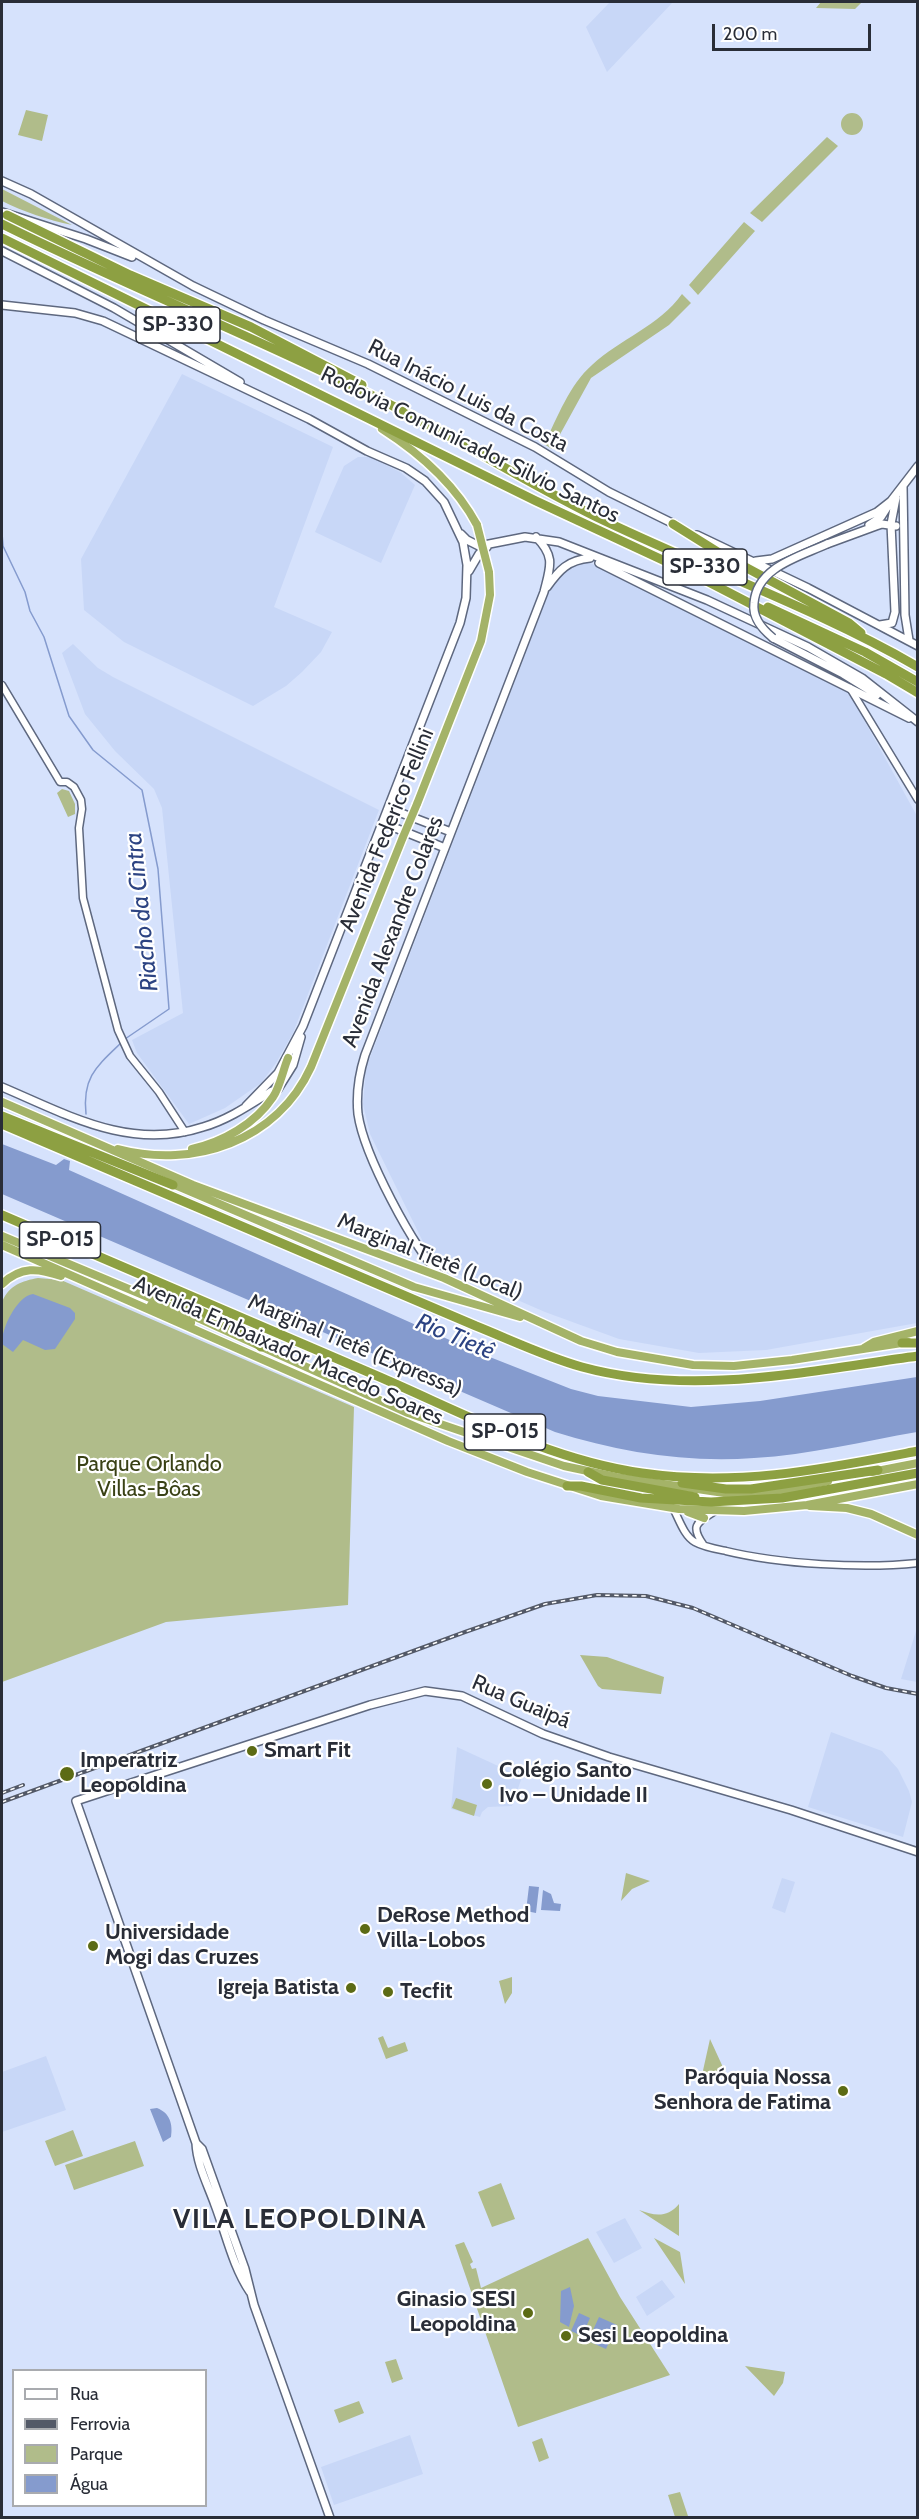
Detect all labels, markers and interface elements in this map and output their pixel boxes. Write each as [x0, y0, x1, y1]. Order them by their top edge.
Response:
scale bar [715, 12, 874, 50]
text: 200 m [723, 23, 777, 45]
road number: SP-330 [136, 307, 220, 343]
street label: Rua Inácio Luis da Costa [363, 334, 573, 458]
street label: Rodovia Comunicador Silvio Santos [316, 361, 624, 529]
road number: SP-330 [663, 549, 747, 585]
street label: Avenida Federico Fellini [334, 724, 440, 936]
street label: Avenida Alexandre Colares [337, 813, 449, 1051]
water label: Riacho da Cintra [119, 831, 165, 993]
street label: Marginal Tietê (Local) [334, 1208, 526, 1306]
road number: SP-015 [20, 1222, 100, 1258]
street label: Avenida Embaixador Macedo Soares [129, 1271, 447, 1431]
street label: Marginal Tietê (Expressa) [244, 1289, 466, 1403]
water label: Rio Tietê [411, 1308, 499, 1366]
road number: SP-015 [464, 1414, 546, 1450]
park label: Parque Orlando Villas-Bôas [76, 1452, 222, 1504]
street label: Rua Guaipá [468, 1669, 574, 1735]
place label: Smart Fit [264, 1738, 351, 1764]
marker: Smart Fit [245, 1744, 259, 1758]
place label: Imperatriz Leopoldina [80, 1748, 186, 1800]
place label: Colégio Santo Ivo – Unidade II [499, 1758, 648, 1810]
marker: Imperatriz Leopoldina [58, 1765, 76, 1783]
marker: Colégio Santo Ivo – Unidade II [480, 1777, 494, 1791]
place label: DeRose Method Villa-Lobos [377, 1903, 529, 1954]
place label: Universidade Mogi das Cruzes [105, 1920, 259, 1972]
marker: DeRose Method Villa-Lobos [358, 1922, 372, 1936]
marker: Universidade Mogi das Cruzes [86, 1939, 100, 1953]
place label: Igreja Batista [217, 1975, 339, 2001]
place label: Tecfit [400, 1979, 453, 2005]
marker: Igreja Batista [344, 1981, 358, 1995]
marker: Tecfit [381, 1985, 395, 1999]
place label: Paróquia Nossa Senhora de Fatima [654, 2065, 831, 2116]
marker: Paróquia Nossa Senhora de Fatima [836, 2084, 850, 2098]
district label: VILA LEOPOLDINA [173, 2203, 427, 2237]
place label: Ginasio SESI Leopoldina [397, 2287, 516, 2338]
marker: Ginasio SESI Leopoldina [521, 2306, 535, 2320]
place label: Sesi Leopoldina [578, 2323, 728, 2349]
marker: Sesi Leopoldina [559, 2329, 573, 2343]
legend [12, 2369, 207, 2507]
text: Rua [70, 2383, 99, 2405]
text: Ferrovia [70, 2413, 130, 2435]
text: Parque [70, 2443, 123, 2465]
text: Água [70, 2473, 108, 2495]

